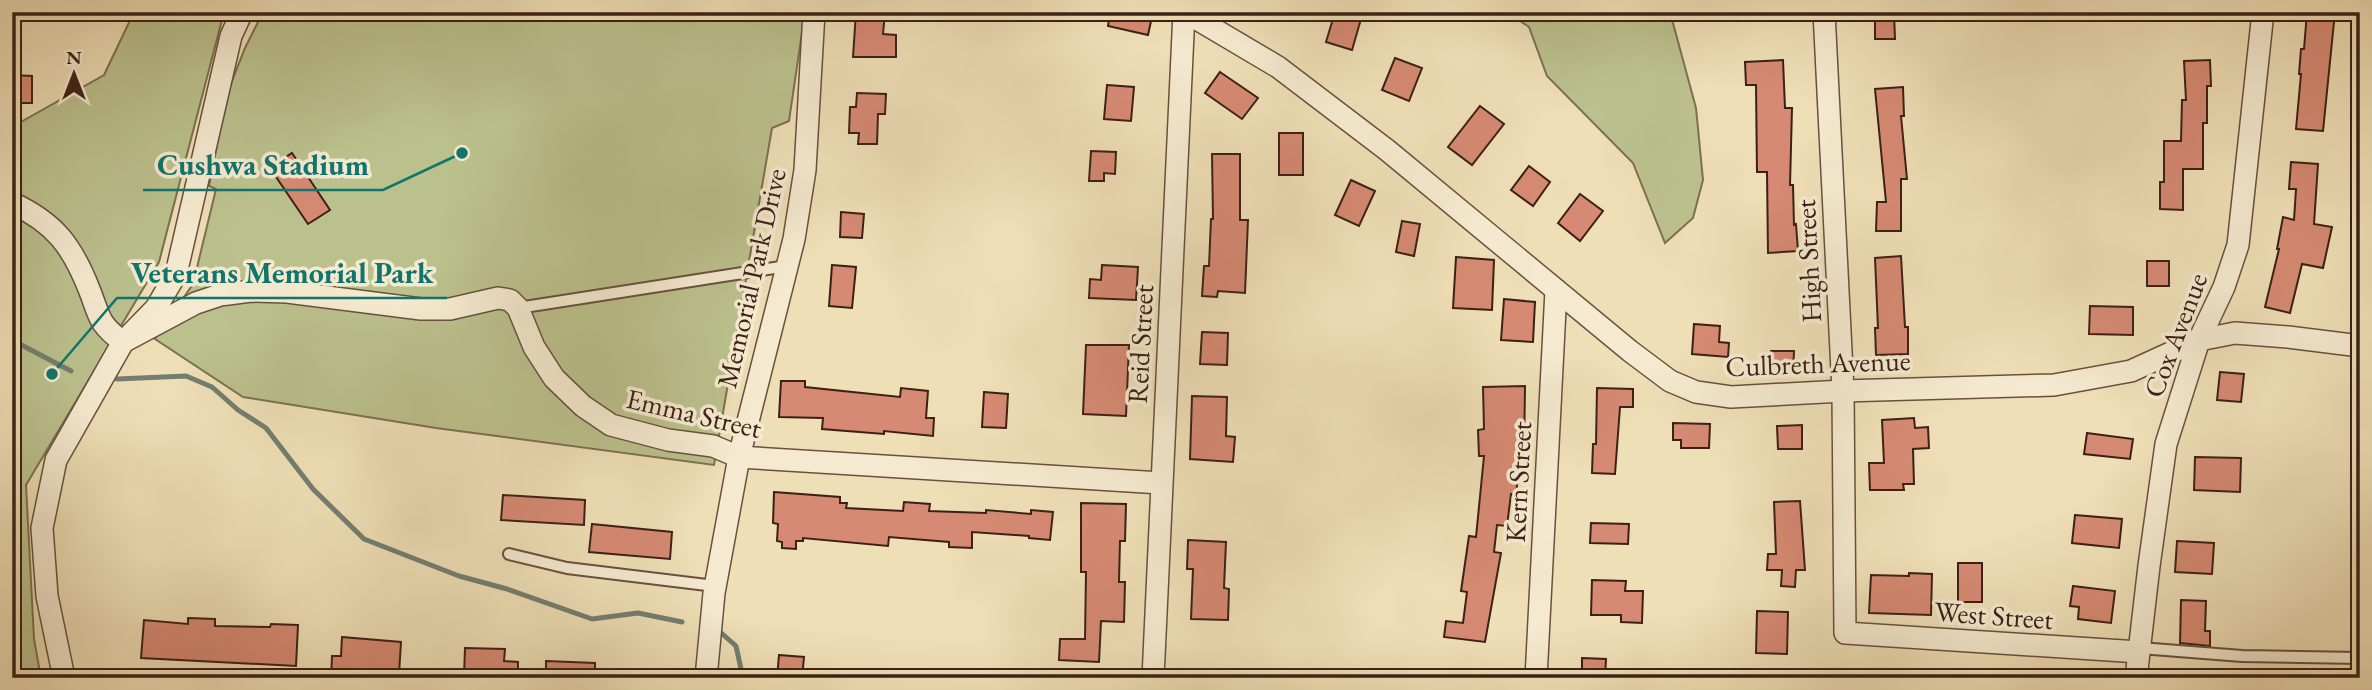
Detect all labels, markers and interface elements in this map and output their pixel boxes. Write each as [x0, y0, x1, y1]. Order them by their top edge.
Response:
north arrow [38, 38, 108, 108]
text: N [66, 45, 82, 70]
callout: Cushwa Stadium [143, 139, 383, 190]
text: Cushwa Stadium [157, 145, 369, 184]
street label: Memorial Park Drive [708, 165, 794, 391]
street label: High Street [1787, 198, 1829, 323]
callout: Veterans Memorial Park [117, 247, 447, 298]
text: Veterans Memorial Park [131, 253, 434, 292]
street label: Cox Avenue [2135, 267, 2215, 402]
street label: Reid Street [1119, 283, 1161, 404]
street label: Culbreth Avenue [1725, 342, 1911, 384]
street label: Emma Street [623, 380, 765, 446]
street label: Kern Street [1497, 420, 1539, 543]
street label: West Street [1934, 593, 2055, 637]

